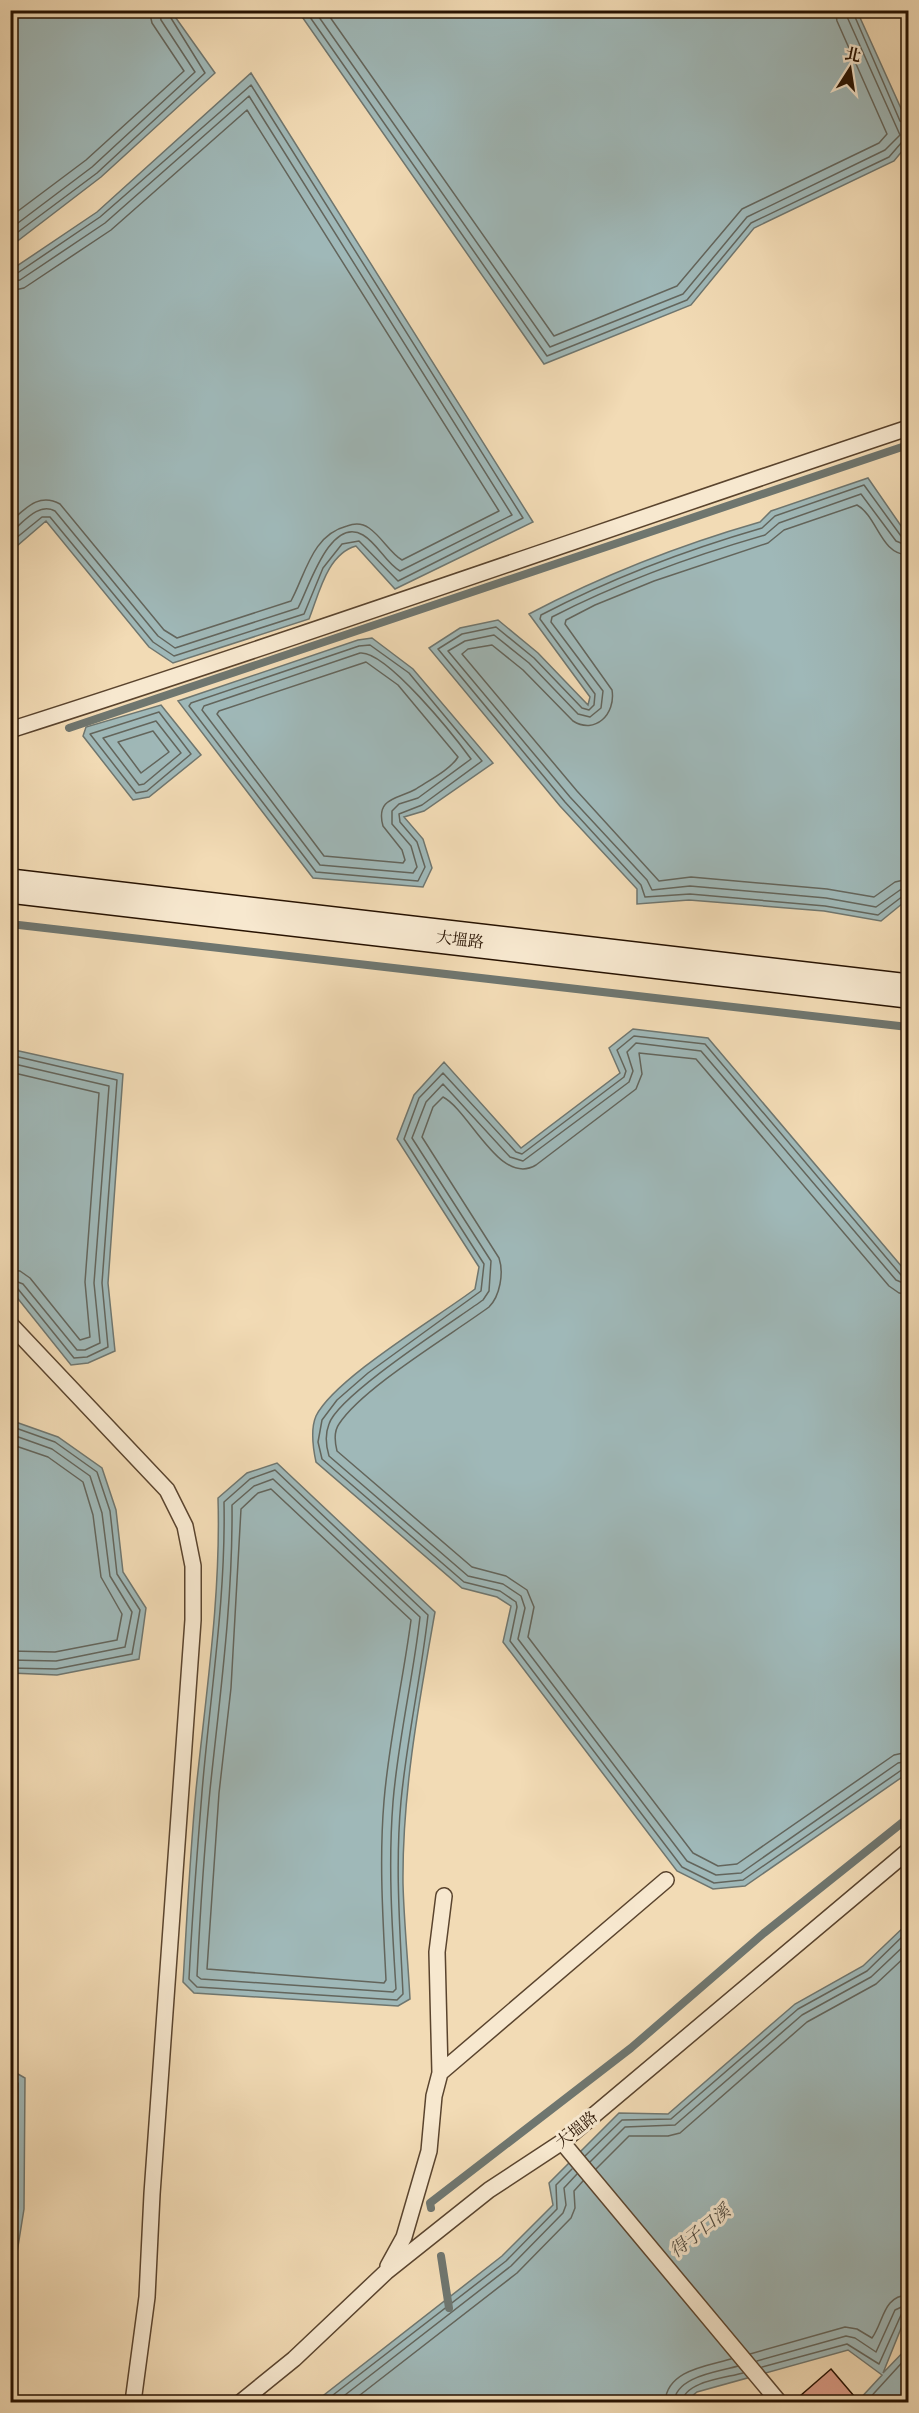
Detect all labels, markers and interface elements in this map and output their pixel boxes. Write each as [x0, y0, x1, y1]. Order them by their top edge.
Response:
north arrow [820, 39, 880, 99]
text: 北 [843, 43, 863, 66]
street label: 大塭路 [435, 926, 485, 952]
street label: 大塭路 [551, 2106, 601, 2152]
water label: 得子口溪 [665, 2199, 736, 2262]

